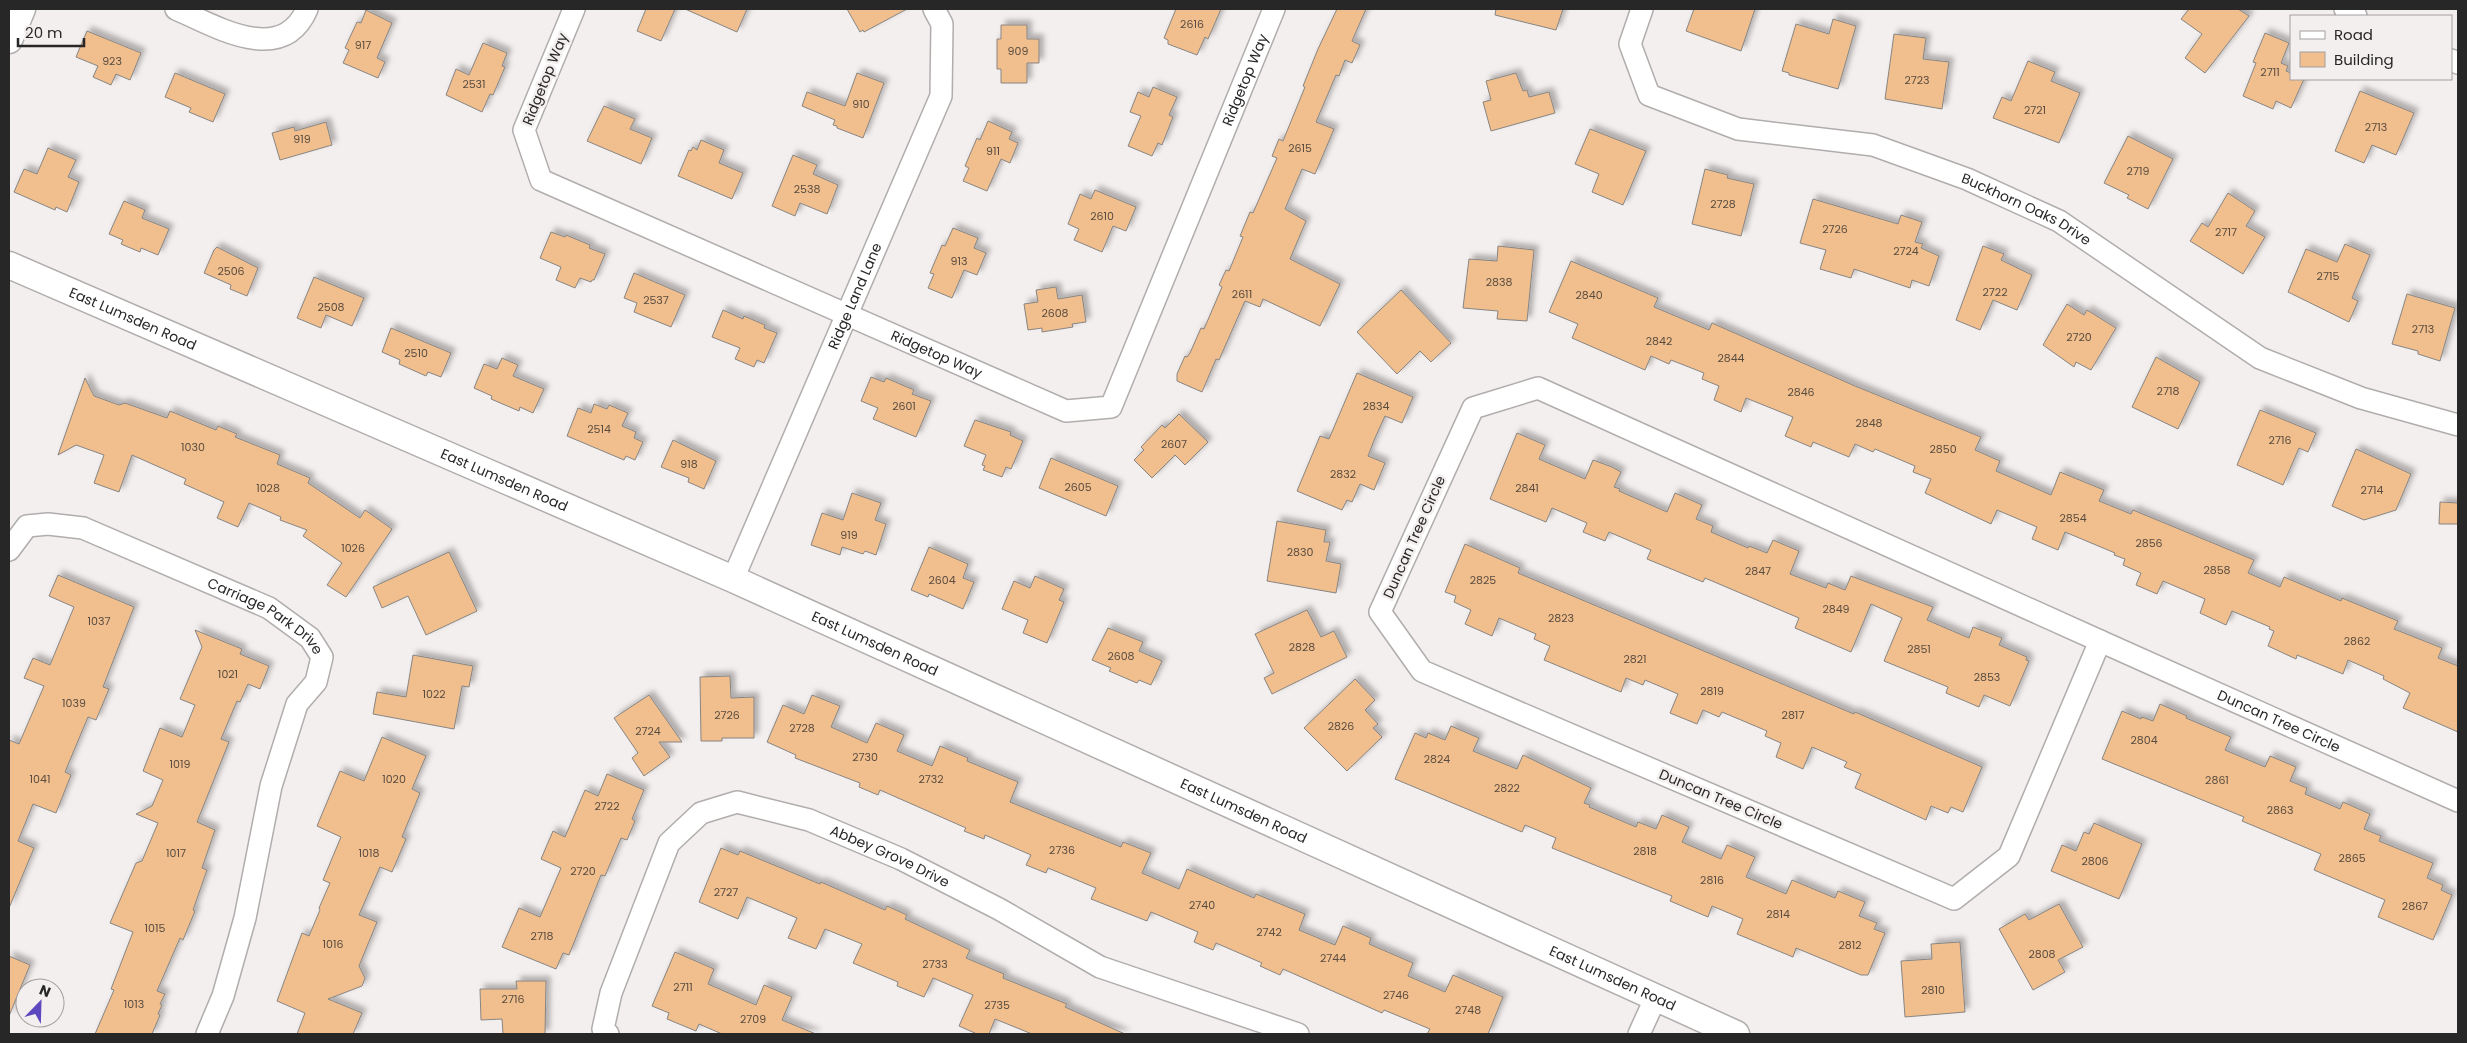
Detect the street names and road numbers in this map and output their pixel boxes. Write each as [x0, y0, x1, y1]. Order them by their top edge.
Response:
street label: Ridgetop Way [517, 30, 573, 128]
street label: Ridgetop Way [1217, 31, 1273, 129]
street label: Buckhorn Oaks Drive [1959, 168, 2095, 250]
street label: Ridge Land Lane [823, 239, 887, 353]
street label: East Lumsden Road [66, 282, 200, 355]
street label: Ridgetop Way [888, 325, 986, 383]
street label: East Lumsden Road [438, 443, 571, 516]
street label: Duncan Tree Circle [1378, 472, 1450, 602]
street label: Carriage Park Drive [204, 573, 328, 659]
street label: East Lumsden Road [808, 606, 941, 681]
street label: Duncan Tree Circle [2214, 685, 2344, 757]
street label: Duncan Tree Circle [1656, 764, 1786, 834]
street label: East Lumsden Road [1177, 773, 1310, 848]
street label: Abbey Grove Drive [827, 820, 953, 892]
street label: East Lumsden Road [1546, 941, 1679, 1015]

